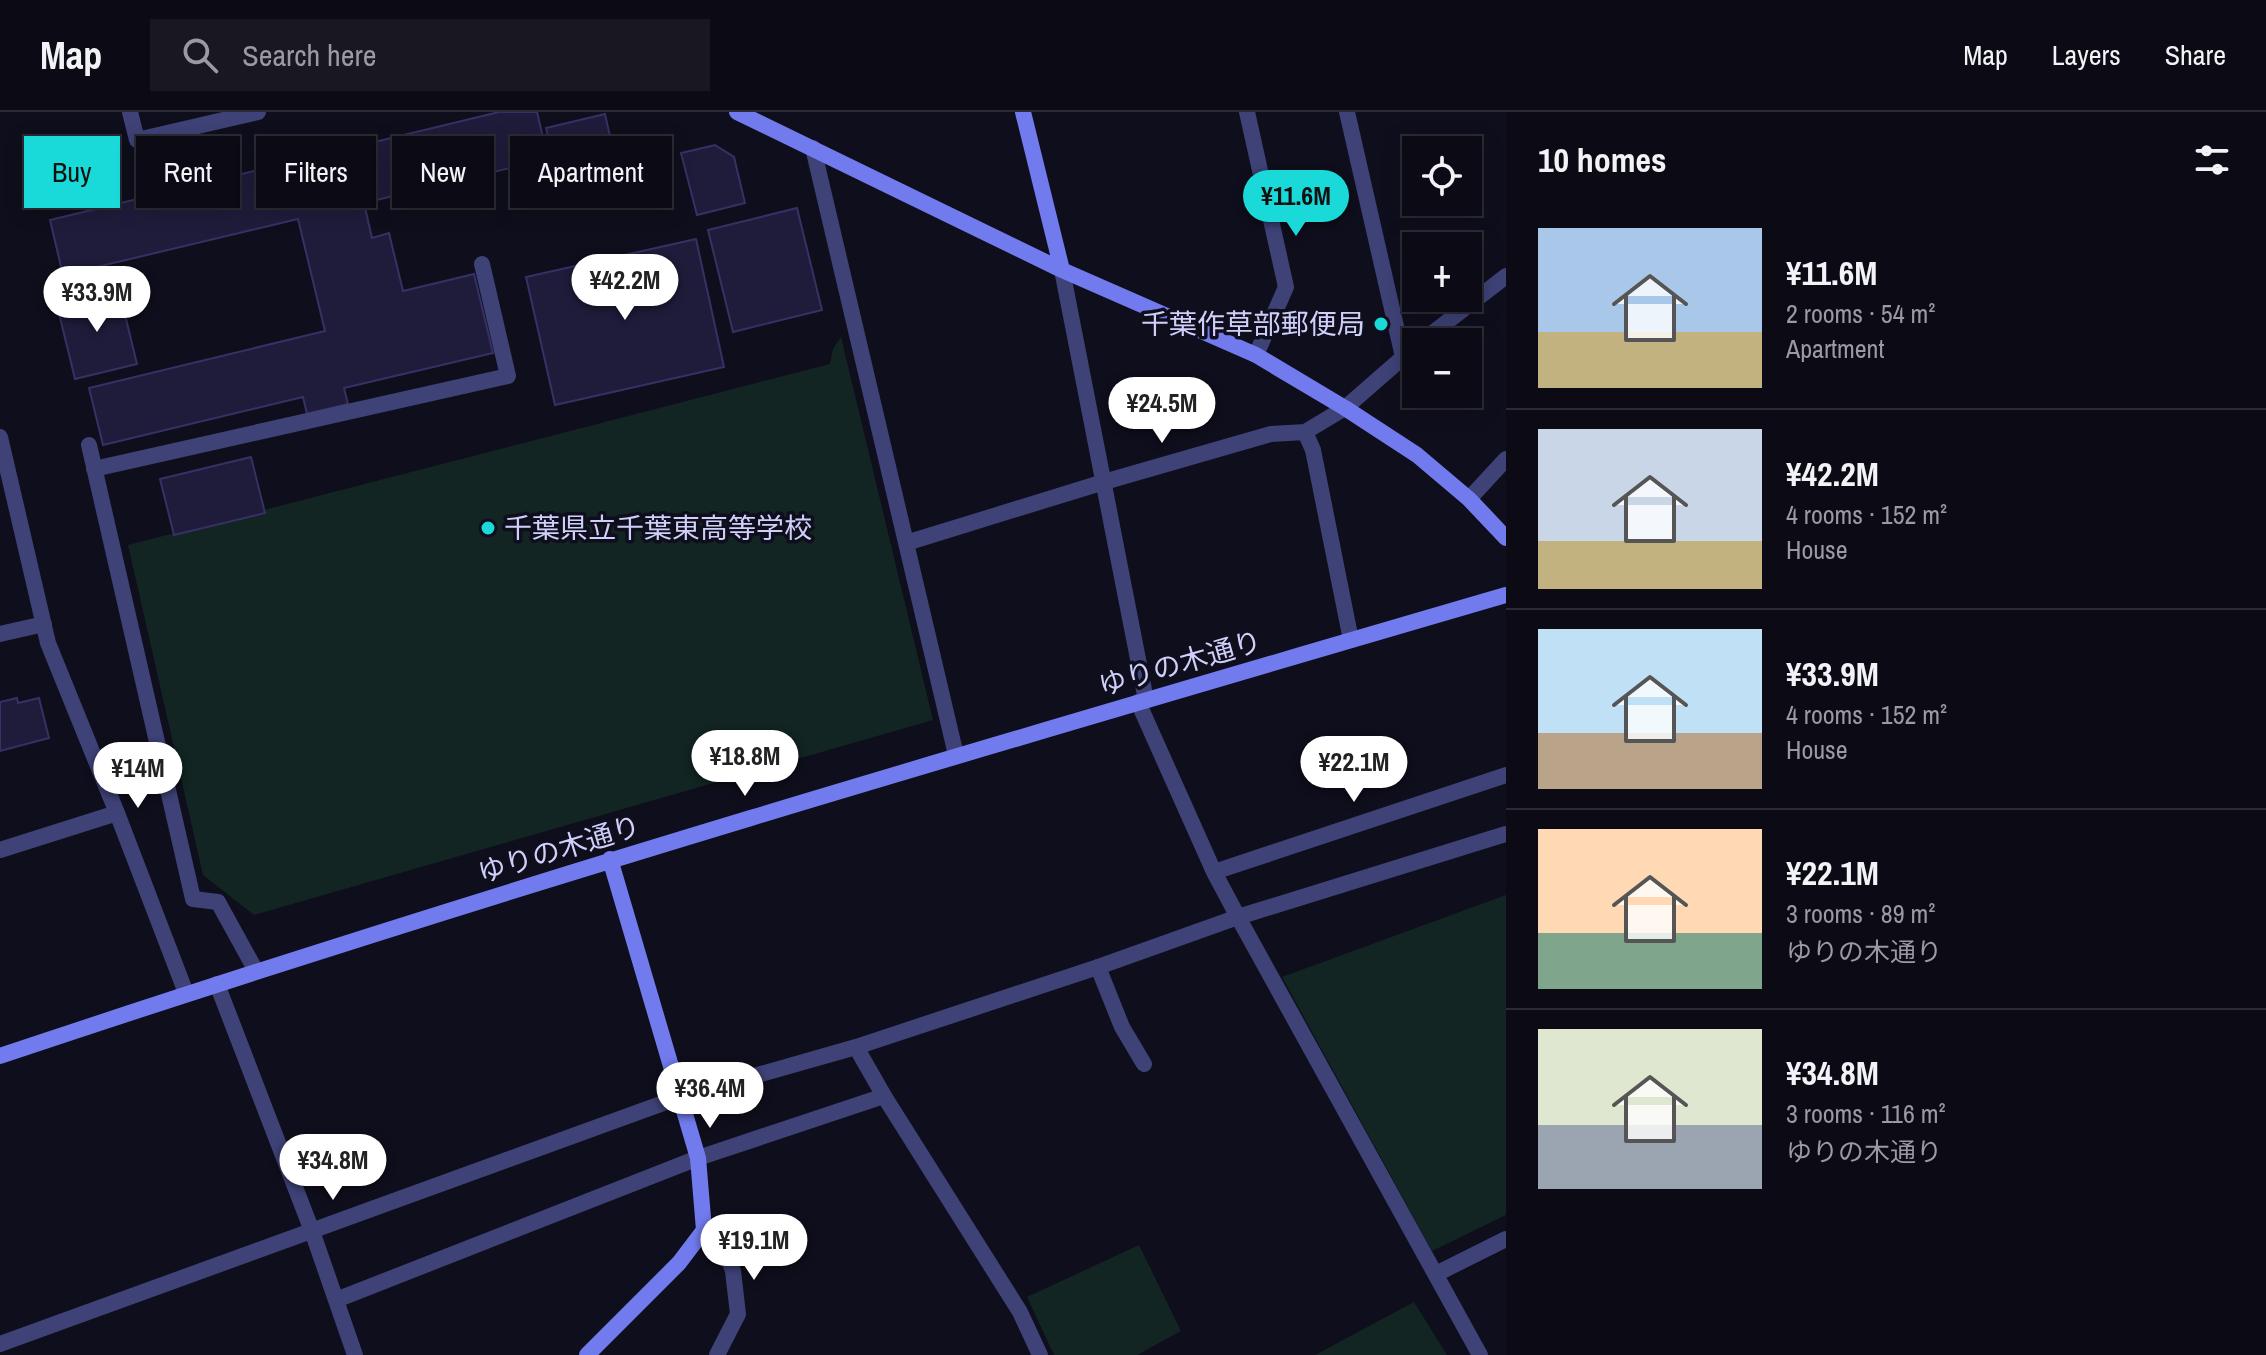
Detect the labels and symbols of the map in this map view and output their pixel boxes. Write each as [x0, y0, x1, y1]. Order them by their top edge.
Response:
pin: ¥11.6M [1231, 170, 1361, 238]
pin: ¥42.2M [560, 254, 690, 322]
pin: ¥33.9M [32, 266, 162, 334]
place label: 千葉作草部郵便局 [1141, 305, 1365, 343]
marker: 千葉作草部郵便局 [1372, 315, 1390, 333]
pin: ¥24.5M [1097, 377, 1227, 445]
place label: 千葉県立千葉東高等学校 [504, 509, 812, 547]
marker: 千葉県立千葉東高等学校 [479, 519, 497, 537]
street label: ゆりの木通り [1094, 622, 1266, 704]
pin: ¥18.8M [680, 730, 810, 798]
pin: ¥22.1M [1289, 736, 1419, 804]
pin: ¥14M [91, 742, 185, 810]
street label: ゆりの木通り [473, 806, 645, 892]
pin: ¥36.4M [645, 1062, 775, 1130]
pin: ¥34.8M [268, 1134, 398, 1202]
pin: ¥19.1M [689, 1214, 819, 1282]

